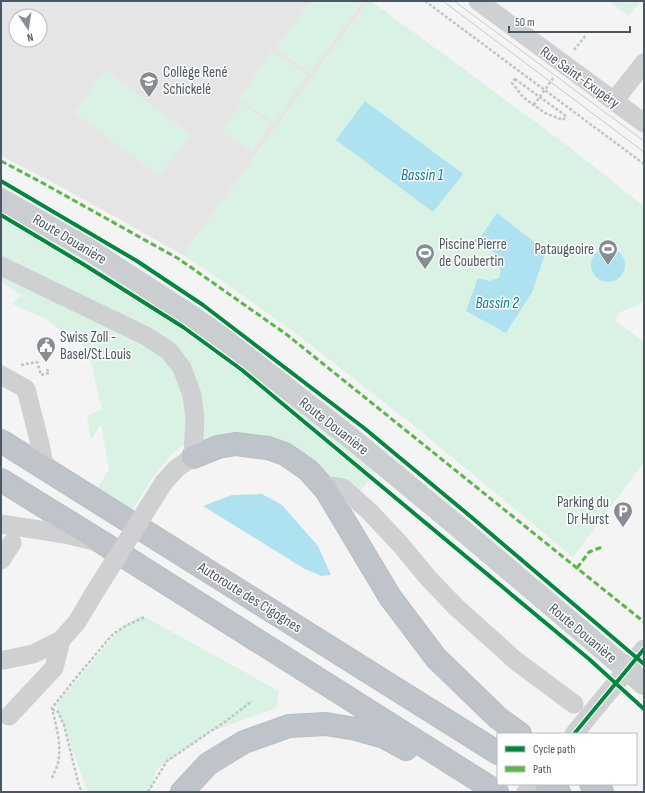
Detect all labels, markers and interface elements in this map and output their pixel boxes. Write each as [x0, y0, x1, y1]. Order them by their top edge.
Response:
north arrow [8, 8, 48, 48]
scale bar [509, 8, 630, 34]
text: 50 m [515, 15, 535, 30]
text: N [26, 30, 34, 44]
street label: Rue Saint-Exupéry [536, 42, 623, 113]
place label: Collège René Schickelé [163, 63, 228, 99]
school or university icon: Collège René Schickelé [138, 70, 160, 98]
water label: Bassin 1 [401, 166, 444, 185]
street label: Route Douanière [29, 210, 110, 269]
place label: Piscine Pierre de Coubertin [439, 235, 507, 271]
sports icon: Pataugeoire [597, 238, 619, 266]
place label: Pataugeoire [534, 240, 594, 259]
sports icon: Piscine Pierre de Coubertin [414, 242, 436, 270]
water label: Bassin 2 [475, 294, 519, 313]
place label: Swiss Zoll - Basel/St.Louis [60, 328, 131, 364]
public building icon: Swiss Zoll - Basel/St.Louis [35, 335, 57, 363]
street label: Route Douanière [295, 393, 372, 459]
place label: Parking du Dr Hurst [557, 493, 609, 529]
parking icon: Parking du Dr Hurst [612, 500, 634, 528]
street label: Autoroute des Cigognes [193, 557, 305, 637]
street label: Route Douanière [545, 599, 621, 667]
legend [497, 733, 637, 785]
text: Cycle path [533, 742, 575, 757]
text: Path [533, 762, 551, 777]

